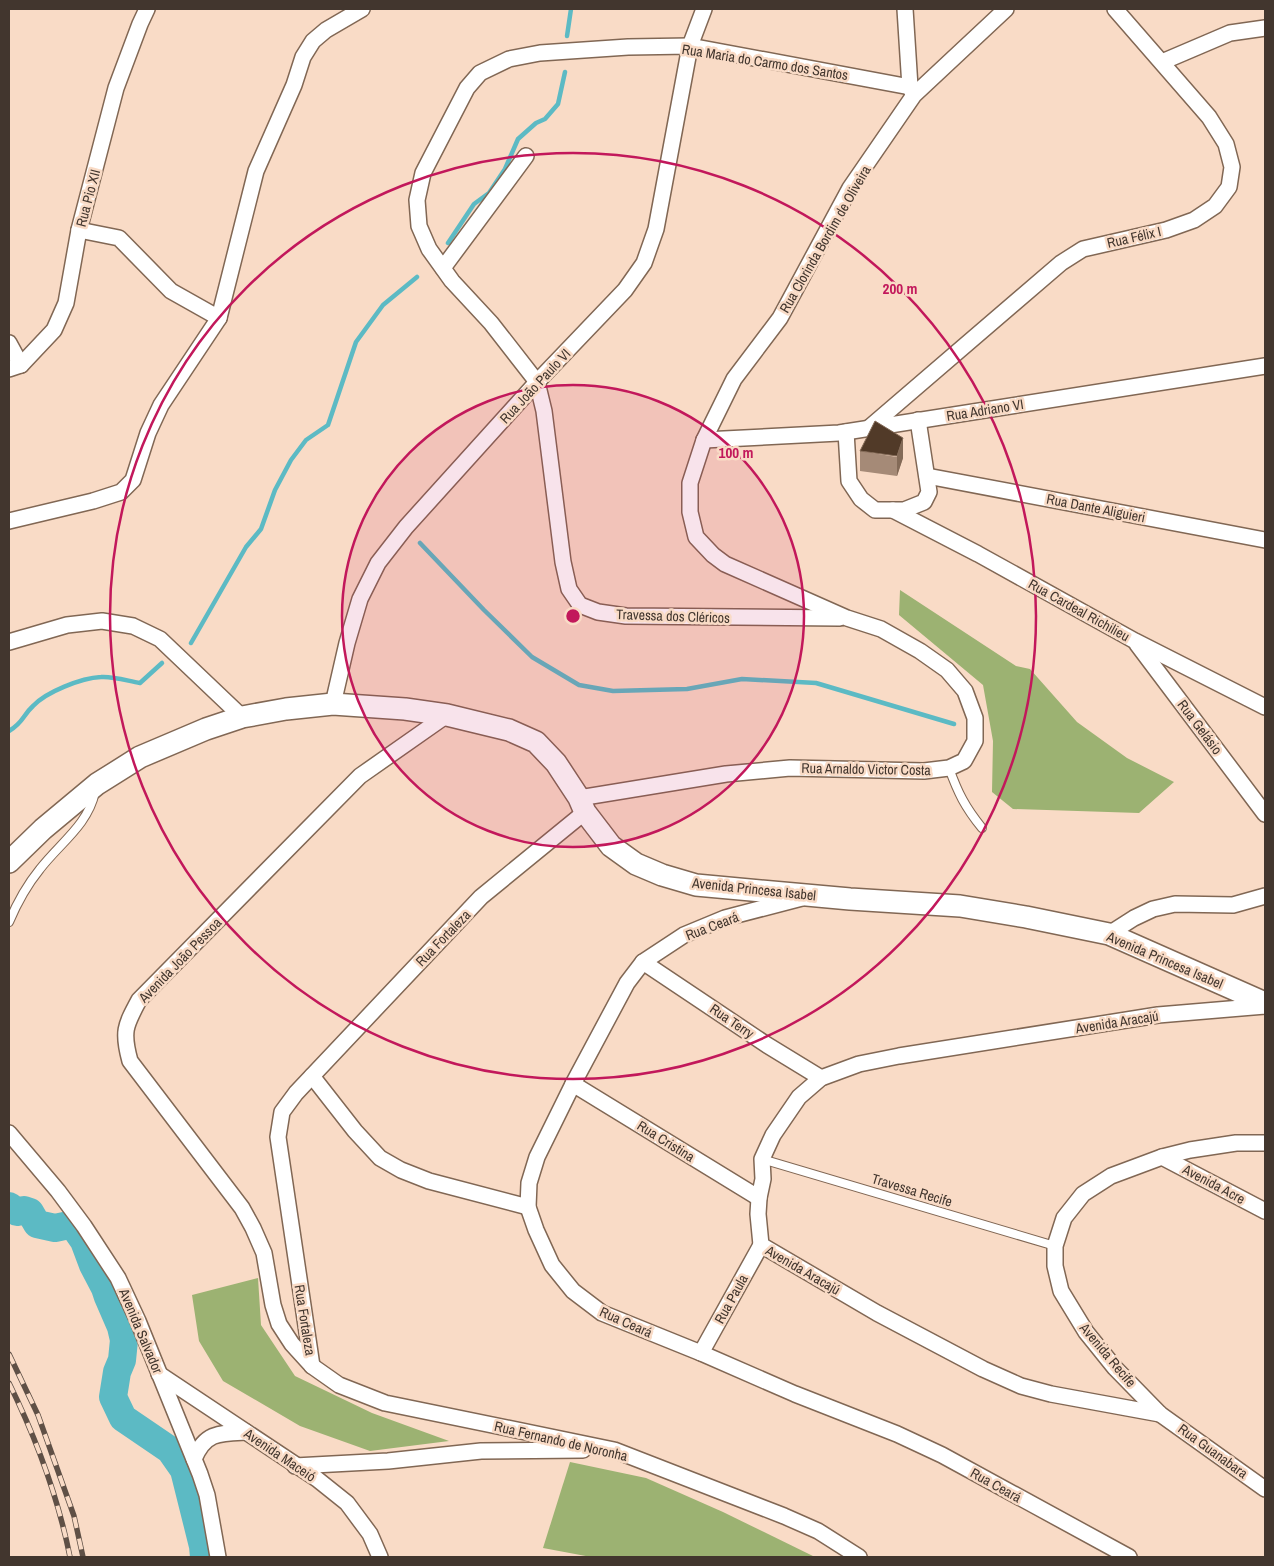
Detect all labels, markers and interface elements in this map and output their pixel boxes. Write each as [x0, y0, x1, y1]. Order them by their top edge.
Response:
street label: Rua Maria do Carmo dos Santos [681, 40, 850, 84]
street label: Rua Clorinda Bordim de Oliveira [775, 162, 875, 316]
street label: Rua Pio XII [72, 167, 104, 229]
street label: Rua Félix I [1105, 222, 1163, 252]
text: 200 m [883, 278, 917, 299]
street label: Rua João Paulo VI [496, 345, 574, 427]
street label: Rua Adriano VI [945, 395, 1025, 425]
text: 100 m [719, 442, 753, 463]
street label: Rua Dante Aliguieri [1045, 490, 1147, 526]
street label: Rua Cardeal Richilieu [1025, 575, 1133, 645]
street label: Travessa dos Cléricos [616, 605, 730, 627]
centre of rings [564, 607, 582, 625]
street label: Rua Gelásio [1174, 696, 1226, 758]
street label: Rua Arnaldo Victor Costa [801, 759, 931, 779]
street label: Avenida Princesa Isabel [690, 873, 817, 904]
street label: Rua Fortaleza [412, 906, 475, 970]
street label: Rua Ceará [683, 907, 742, 944]
street label: Avenida João Pessoa [134, 913, 226, 1007]
street label: Avenida Princesa Isabel [1103, 927, 1226, 993]
street label: Rua Terry [706, 1000, 758, 1042]
street label: Avenida Aracajú [1073, 1007, 1160, 1038]
street label: Rua Cristina [634, 1116, 699, 1166]
street label: Avenida Acre [1179, 1160, 1248, 1208]
street label: Travessa Recife [870, 1169, 954, 1211]
street label: Avenida Aracajú [762, 1241, 844, 1299]
street label: Rua Paula [710, 1271, 752, 1327]
street label: Rua Fortaleza [291, 1283, 320, 1357]
street label: Avenida Salvador [115, 1285, 167, 1376]
street label: Rua Ceará [597, 1302, 656, 1342]
street label: Avenida Recife [1075, 1318, 1140, 1391]
street label: Rua Fernando de Noronha [493, 1417, 630, 1465]
street label: Rua Guanabara [1175, 1420, 1252, 1483]
street label: Avenida Maceió [240, 1424, 319, 1486]
street label: Rua Ceará [967, 1464, 1025, 1507]

